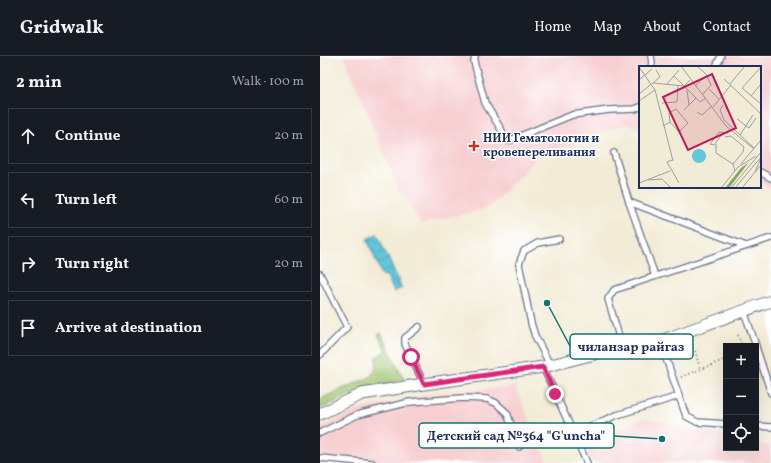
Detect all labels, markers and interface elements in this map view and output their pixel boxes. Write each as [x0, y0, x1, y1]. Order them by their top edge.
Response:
text: Gridwalk [20, 15, 104, 41]
text: Home [534, 18, 571, 37]
text: Map [593, 18, 621, 37]
text: About [643, 18, 681, 37]
text: Contact [703, 18, 751, 37]
inset map [639, 66, 761, 188]
text: 2 min [16, 71, 62, 94]
text: Walk · 100 m [232, 73, 304, 91]
icon: ahead [17, 125, 39, 147]
text: Continue [55, 126, 120, 147]
text: 20 m [274, 127, 303, 145]
place label: НИИ Гематологии и кровепереливания [483, 131, 600, 161]
marker: НИИ Гематологии и кровепереливания [468, 140, 480, 152]
icon: left [17, 189, 39, 211]
text: Turn left [55, 190, 117, 211]
text: 60 m [275, 191, 303, 209]
icon: right [17, 253, 39, 275]
text: Turn right [55, 254, 129, 275]
text: 20 m [274, 255, 303, 273]
icon: arrive [17, 317, 39, 339]
text: Arrive at destination [55, 318, 202, 339]
callout: чиланзар райгаз [570, 334, 693, 359]
text: чиланзар райгаз [578, 339, 684, 357]
map controls [723, 343, 759, 451]
button: + [723, 343, 759, 379]
route start [402, 348, 420, 366]
button: − [723, 379, 759, 415]
route end [546, 385, 564, 403]
button: locate [723, 415, 759, 451]
callout: Детский сад №364 "G'uncha" [419, 423, 614, 448]
text: Детский сад №364 "G'uncha" [427, 428, 605, 446]

